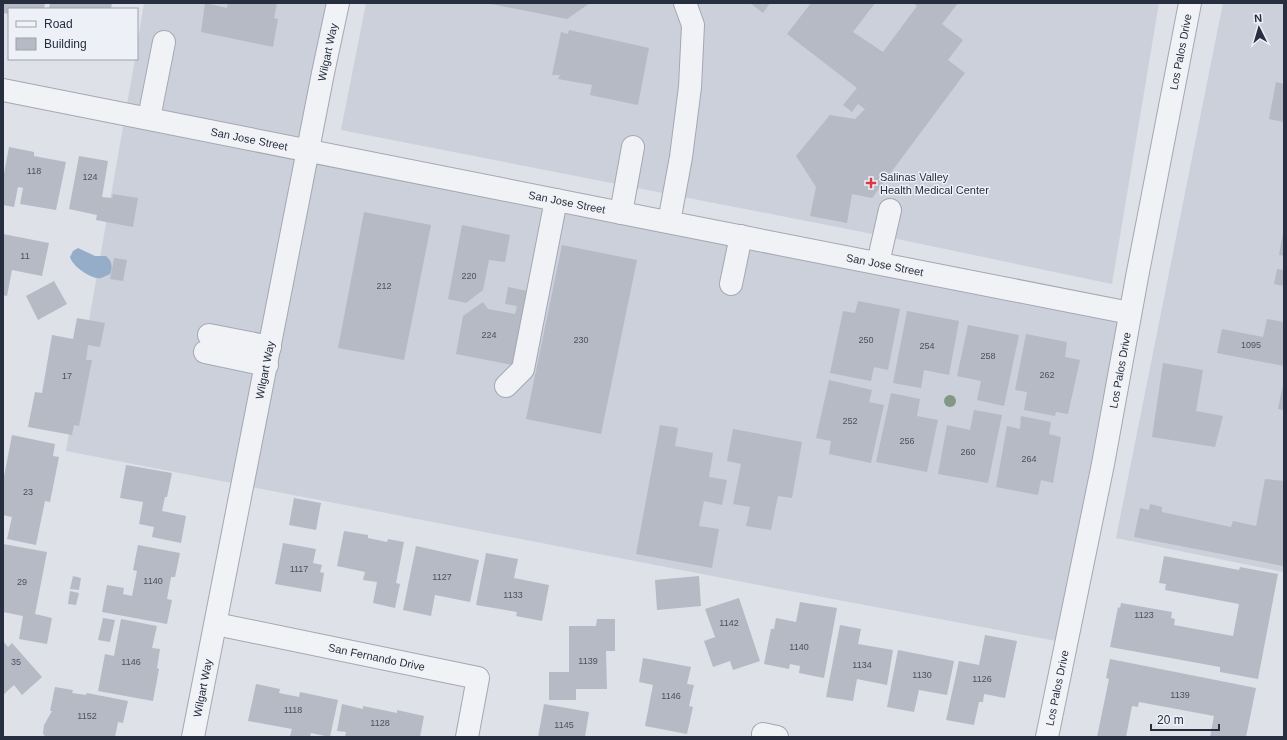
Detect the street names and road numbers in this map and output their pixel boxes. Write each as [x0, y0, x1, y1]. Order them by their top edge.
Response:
street label: Los Palos Drive [1167, 13, 1194, 91]
street label: Wilgart Way [316, 22, 340, 82]
street label: San Jose Street [210, 125, 289, 152]
street label: San Jose Street [527, 189, 607, 216]
street label: San Jose Street [845, 251, 924, 278]
street label: Los Palos Drive [1107, 331, 1133, 409]
street label: Wilgart Way [253, 339, 277, 400]
street label: San Fernando Drive [327, 641, 426, 673]
street label: Los Palos Drive [1043, 649, 1071, 727]
street label: Wilgart Way [191, 657, 214, 718]

